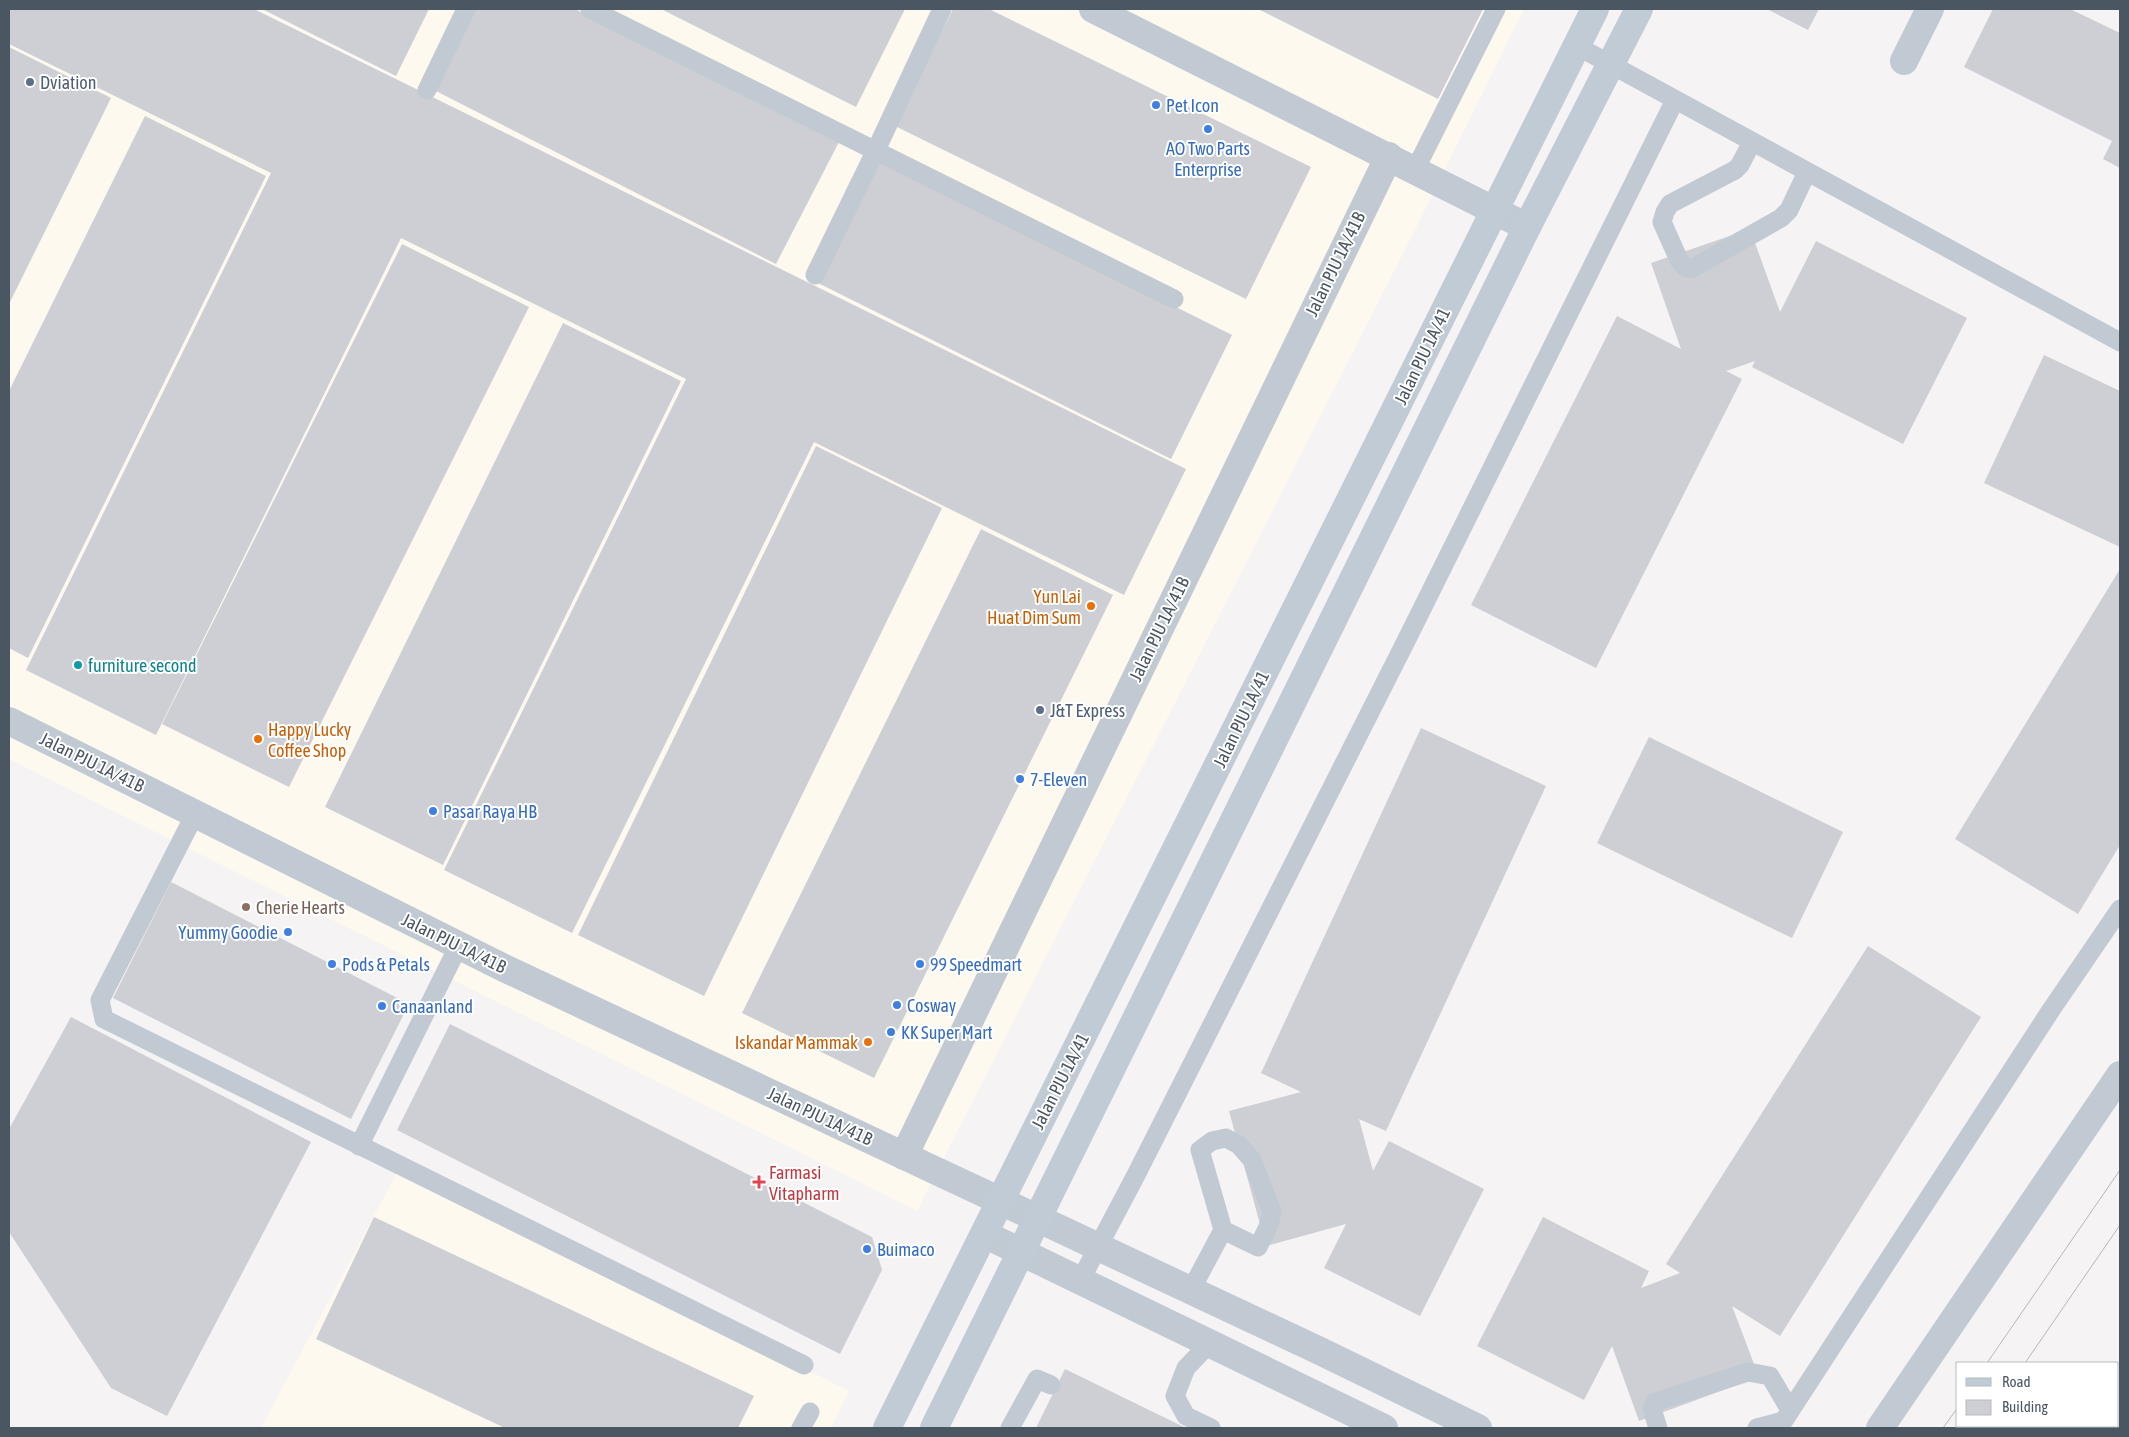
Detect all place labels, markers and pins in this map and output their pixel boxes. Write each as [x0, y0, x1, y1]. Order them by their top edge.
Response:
place label: Dviation [40, 72, 97, 93]
marker: Dviation [24, 76, 36, 88]
place label: Pet Icon [1166, 95, 1219, 116]
marker: Pet Icon [1150, 99, 1162, 111]
marker: AO Two Parts Enterprise [1202, 123, 1214, 135]
place label: AO Two Parts Enterprise [1166, 138, 1250, 180]
place label: Yun Lai Huat Dim Sum [987, 586, 1081, 628]
marker: Yun Lai Huat Dim Sum [1085, 600, 1097, 612]
place label: furniture second [88, 655, 197, 676]
marker: furniture second [72, 659, 84, 671]
place label: J&T Express [1050, 700, 1125, 721]
marker: J&T Express [1034, 704, 1046, 716]
place label: Happy Lucky Coffee Shop [268, 719, 351, 761]
marker: Happy Lucky Coffee Shop [252, 733, 264, 745]
place label: 7-Eleven [1030, 769, 1087, 790]
marker: 7-Eleven [1014, 773, 1026, 785]
place label: Pasar Raya HB [443, 801, 537, 822]
marker: Pasar Raya HB [427, 805, 439, 817]
place label: Cherie Hearts [256, 897, 345, 918]
marker: Cherie Hearts [240, 901, 252, 913]
place label: Yummy Goodie [178, 922, 278, 943]
marker: Yummy Goodie [282, 926, 294, 938]
place label: Pods & Petals [342, 954, 430, 975]
place label: 99 Speedmart [930, 954, 1022, 975]
marker: Pods & Petals [326, 958, 338, 970]
marker: 99 Speedmart [914, 958, 926, 970]
place label: Cosway [907, 995, 956, 1016]
place label: Canaanland [392, 996, 473, 1017]
marker: Cosway [891, 999, 903, 1011]
marker: Canaanland [376, 1000, 388, 1012]
place label: KK Super Mart [901, 1022, 993, 1043]
marker: KK Super Mart [885, 1026, 897, 1038]
place label: Iskandar Mammak [735, 1032, 858, 1053]
marker: Iskandar Mammak [862, 1036, 874, 1048]
place label: Farmasi Vitapharm [769, 1162, 839, 1204]
marker: Farmasi Vitapharm [753, 1176, 765, 1188]
place label: Buimaco [877, 1239, 935, 1260]
marker: Buimaco [861, 1243, 873, 1255]

